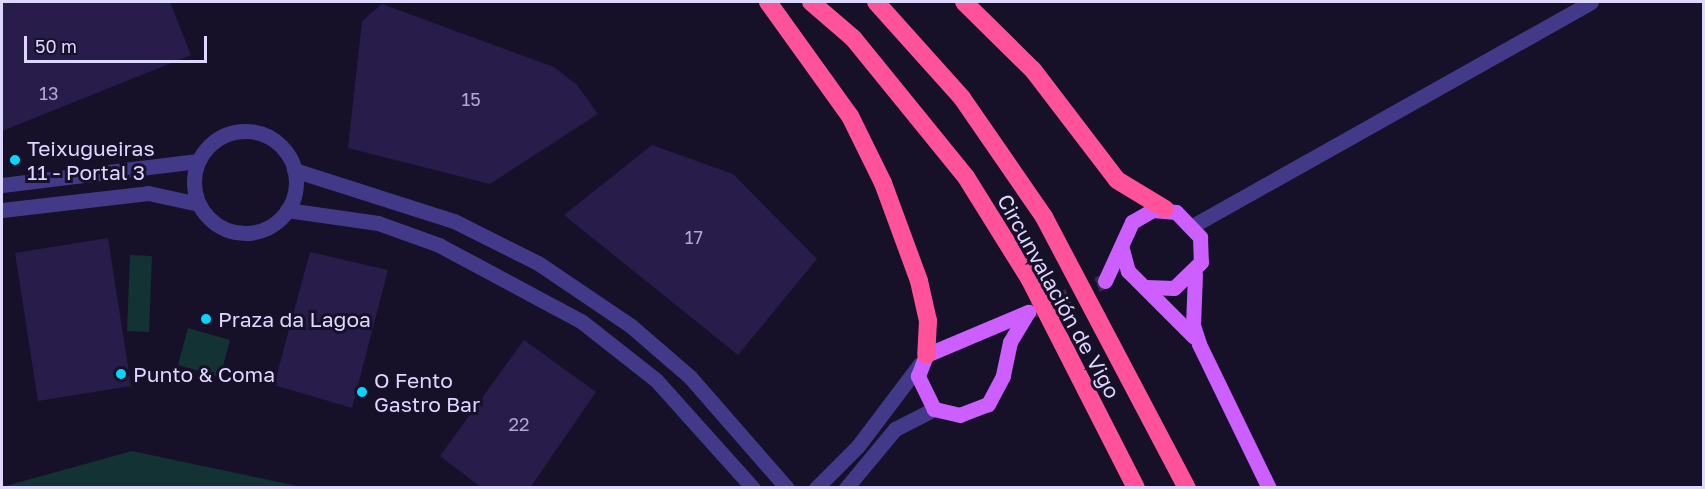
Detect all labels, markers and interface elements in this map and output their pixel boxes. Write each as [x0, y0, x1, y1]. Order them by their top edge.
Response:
scale bar [27, 24, 210, 62]
text: 50 m [35, 35, 77, 57]
house number: 13 [39, 82, 59, 104]
house number: 15 [461, 88, 481, 110]
place label: Teixugueiras 11 - Portal 3 [27, 135, 155, 185]
marker: Teixugueiras 11 - Portal 3 [8, 153, 22, 167]
street label: Circunvalación de Vigo [992, 190, 1126, 402]
house number: 17 [685, 226, 703, 248]
place label: Praza da Lagoa [218, 306, 371, 332]
marker: Praza da Lagoa [199, 312, 213, 326]
place label: Punto & Coma [133, 361, 275, 387]
marker: Punto & Coma [114, 367, 128, 381]
place label: O Fento Gastro Bar [374, 367, 480, 417]
marker: O Fento Gastro Bar [355, 385, 369, 399]
house number: 22 [509, 413, 529, 435]

